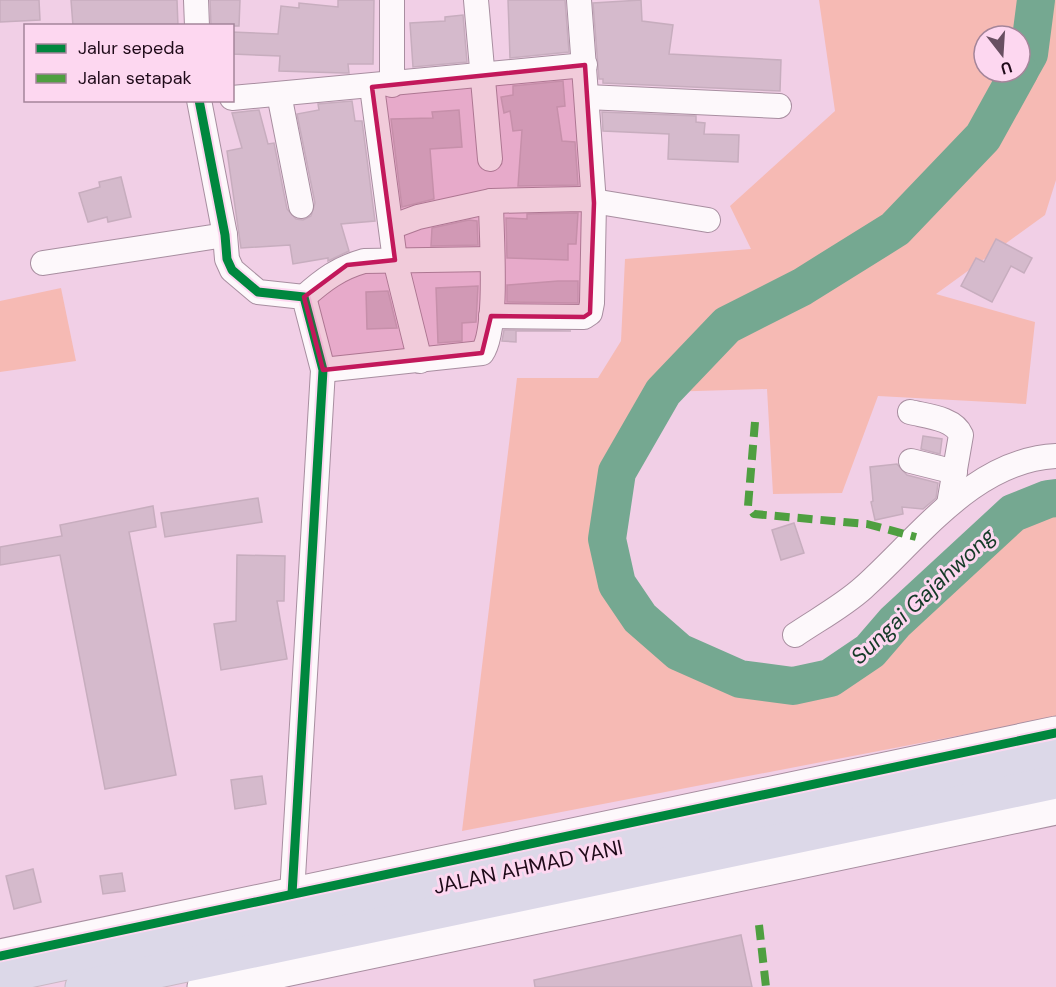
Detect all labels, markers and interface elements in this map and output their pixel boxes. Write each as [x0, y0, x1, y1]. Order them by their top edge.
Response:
legend [24, 24, 234, 102]
north arrow [972, 24, 1032, 84]
text: Jalur sepeda [78, 36, 184, 60]
text: U [998, 56, 1015, 80]
text: Jalan setapak [78, 66, 192, 90]
water label: Sungai Gajahwong [845, 521, 1002, 671]
street label: JALAN AHMAD YANI [431, 833, 625, 901]

